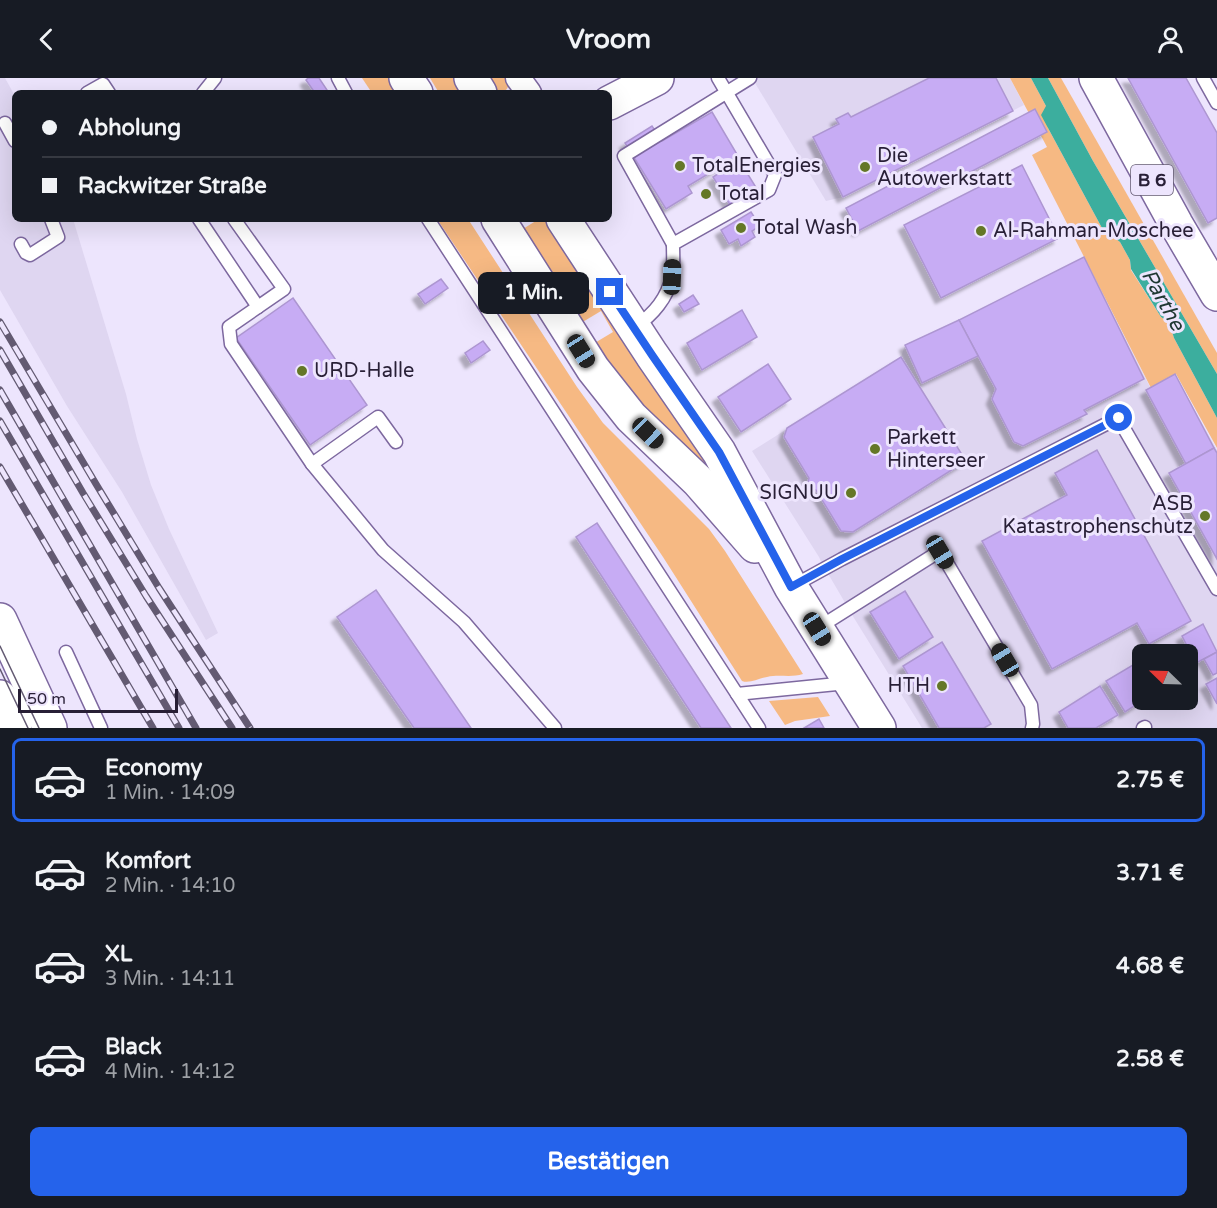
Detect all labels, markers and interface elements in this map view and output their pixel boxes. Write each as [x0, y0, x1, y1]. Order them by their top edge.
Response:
icon: back [30, 23, 63, 56]
text: Vroom [566, 23, 651, 56]
icon: person [1154, 23, 1187, 56]
text: Abholung [78, 115, 181, 141]
place label: Die Autowerkstatt [877, 144, 1013, 191]
place label: TotalEnergies [692, 154, 821, 178]
marker: TotalEnergies [673, 159, 687, 173]
marker: Die Autowerkstatt [858, 160, 872, 174]
road number: B 6 [1131, 165, 1173, 195]
text: Rackwitzer Straße [78, 173, 267, 199]
place label: Total [718, 182, 765, 206]
marker: Total [699, 187, 713, 201]
place label: Total Wash [753, 216, 857, 240]
place label: Al-Rahman-Moschee [993, 219, 1194, 243]
marker: Total Wash [734, 221, 748, 235]
marker: Al-Rahman-Moschee [974, 224, 988, 238]
car [662, 259, 682, 295]
water label: Parthe [1136, 265, 1190, 336]
callout: 1 Min. [478, 271, 589, 313]
route end [596, 278, 623, 305]
text: 1 Min. [504, 281, 563, 305]
car [564, 331, 598, 371]
place label: URD-Halle [314, 359, 414, 383]
marker: URD-Halle [295, 364, 309, 378]
route start [1105, 404, 1132, 431]
car [629, 414, 667, 452]
place label: Parkett Hinterseer [887, 426, 986, 473]
marker: Parkett Hinterseer [868, 442, 882, 456]
place label: SIGNUU [759, 481, 839, 505]
marker: SIGNUU [844, 486, 858, 500]
place label: ASB Katastrophenschutz [1003, 492, 1193, 539]
marker: ASB Katastrophenschutz [1198, 509, 1212, 523]
car [923, 532, 957, 572]
car [800, 609, 834, 649]
car [988, 640, 1022, 680]
north arrow [1132, 644, 1198, 710]
map controls [1132, 644, 1198, 710]
place label: HTH [888, 674, 930, 698]
marker: HTH [935, 679, 949, 693]
scale bar [18, 686, 178, 714]
text: 50 m [27, 689, 66, 709]
icon: car [33, 753, 87, 807]
text: Economy [105, 755, 202, 781]
text: 2.75 € [1116, 767, 1184, 793]
text: 1 Min. · 14:09 [105, 781, 235, 805]
icon: car [33, 846, 87, 900]
text: Komfort [105, 848, 191, 874]
text: 3.71 € [1116, 860, 1184, 886]
text: 2 Min. · 14:10 [105, 874, 235, 898]
icon: car [33, 939, 87, 993]
text: XL [105, 941, 132, 967]
text: 4.68 € [1116, 953, 1184, 979]
text: 3 Min. · 14:11 [105, 967, 235, 991]
icon: car [33, 1032, 87, 1086]
text: Black [105, 1034, 162, 1060]
text: 2.58 € [1116, 1046, 1184, 1072]
text: 4 Min. · 14:12 [105, 1060, 235, 1084]
button: Bestätigen [30, 1127, 1187, 1196]

